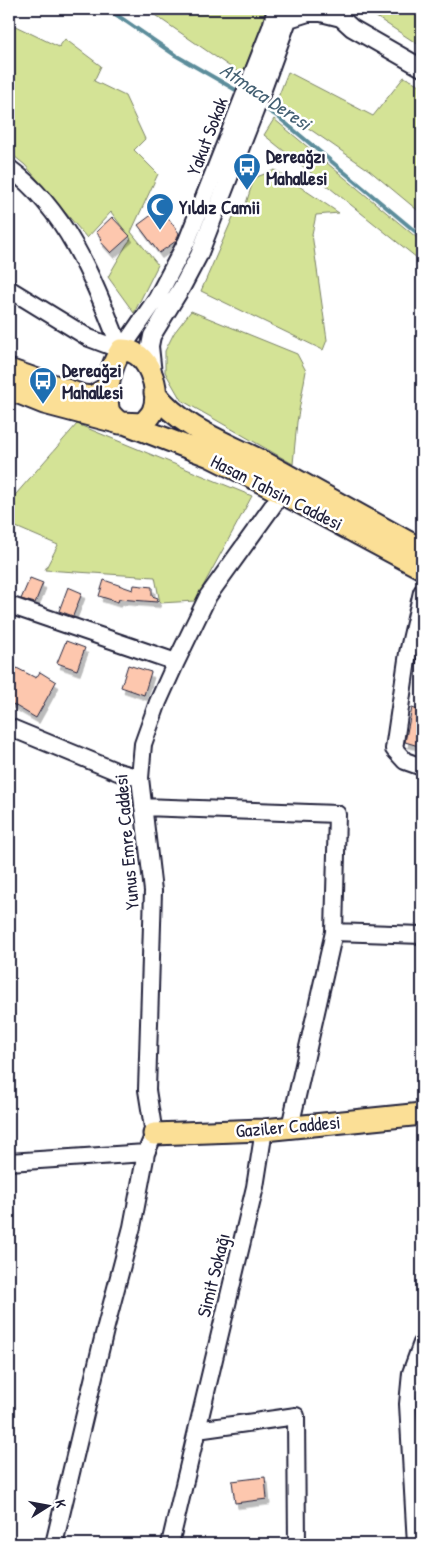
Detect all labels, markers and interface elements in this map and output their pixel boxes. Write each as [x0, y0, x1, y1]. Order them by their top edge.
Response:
water label: Atmaca Deresi [216, 56, 319, 138]
street label: Yakut Sokak [180, 93, 234, 179]
place label: Dereağzı Mahallesi [266, 143, 328, 191]
bus stop icon: Dereağzı Mahallesi [232, 152, 262, 191]
mosque icon: Yıldız Camii [145, 192, 175, 231]
place label: Yıldız Camii [179, 194, 260, 220]
place label: Dereağzi Mahallesi [62, 357, 124, 405]
bus stop icon: Dereağzi Mahallesi [28, 366, 58, 405]
street label: Hasan Tahsin Caddesi [207, 448, 347, 536]
street label: Yunus Emre Caddesi [107, 773, 145, 911]
street label: Gaziler Caddesi [235, 1108, 341, 1144]
street label: Simit Sokağı [190, 1230, 236, 1320]
north arrow [22, 1480, 72, 1530]
text: K [51, 1498, 71, 1509]

